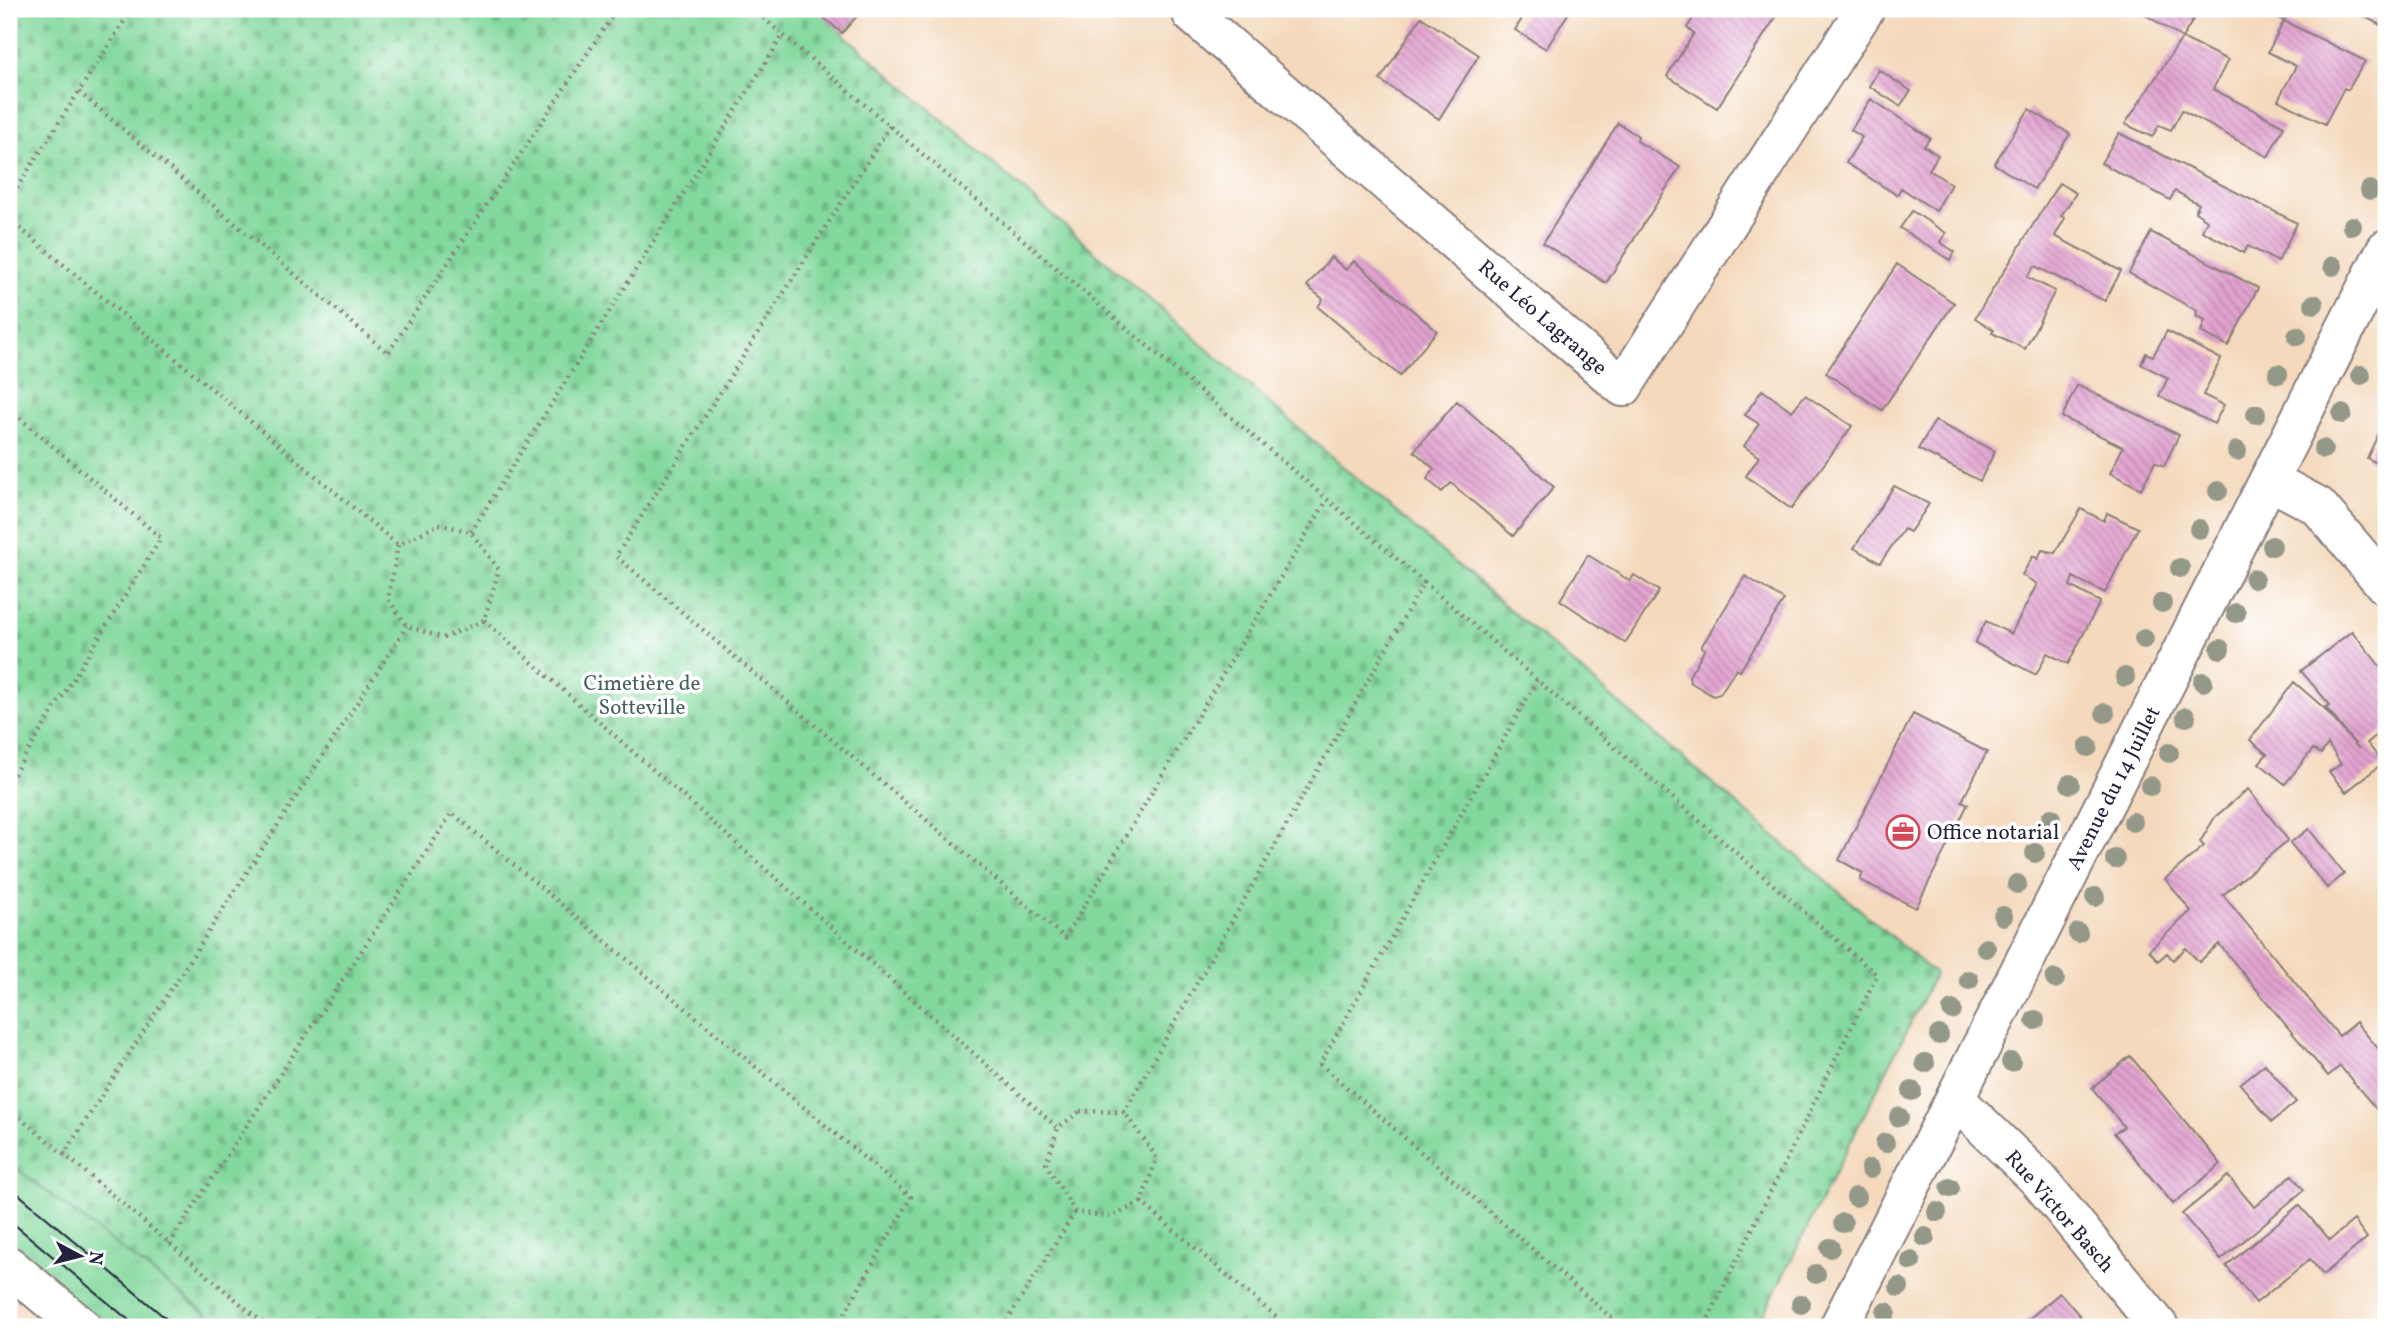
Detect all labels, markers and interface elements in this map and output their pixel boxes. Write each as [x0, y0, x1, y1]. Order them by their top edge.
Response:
street label: Rue Léo Lagrange [1471, 254, 1613, 383]
park label: Cimetière de Sotteville [584, 670, 701, 723]
street label: Avenue du 14 Juillet [2060, 702, 2168, 876]
office icon: Office notarial [1884, 813, 1922, 851]
place label: Office notarial [1927, 819, 2059, 848]
street label: Rue Victor Basch [1997, 1144, 2120, 1280]
north arrow [46, 1220, 116, 1290]
text: N [81, 1249, 109, 1266]

